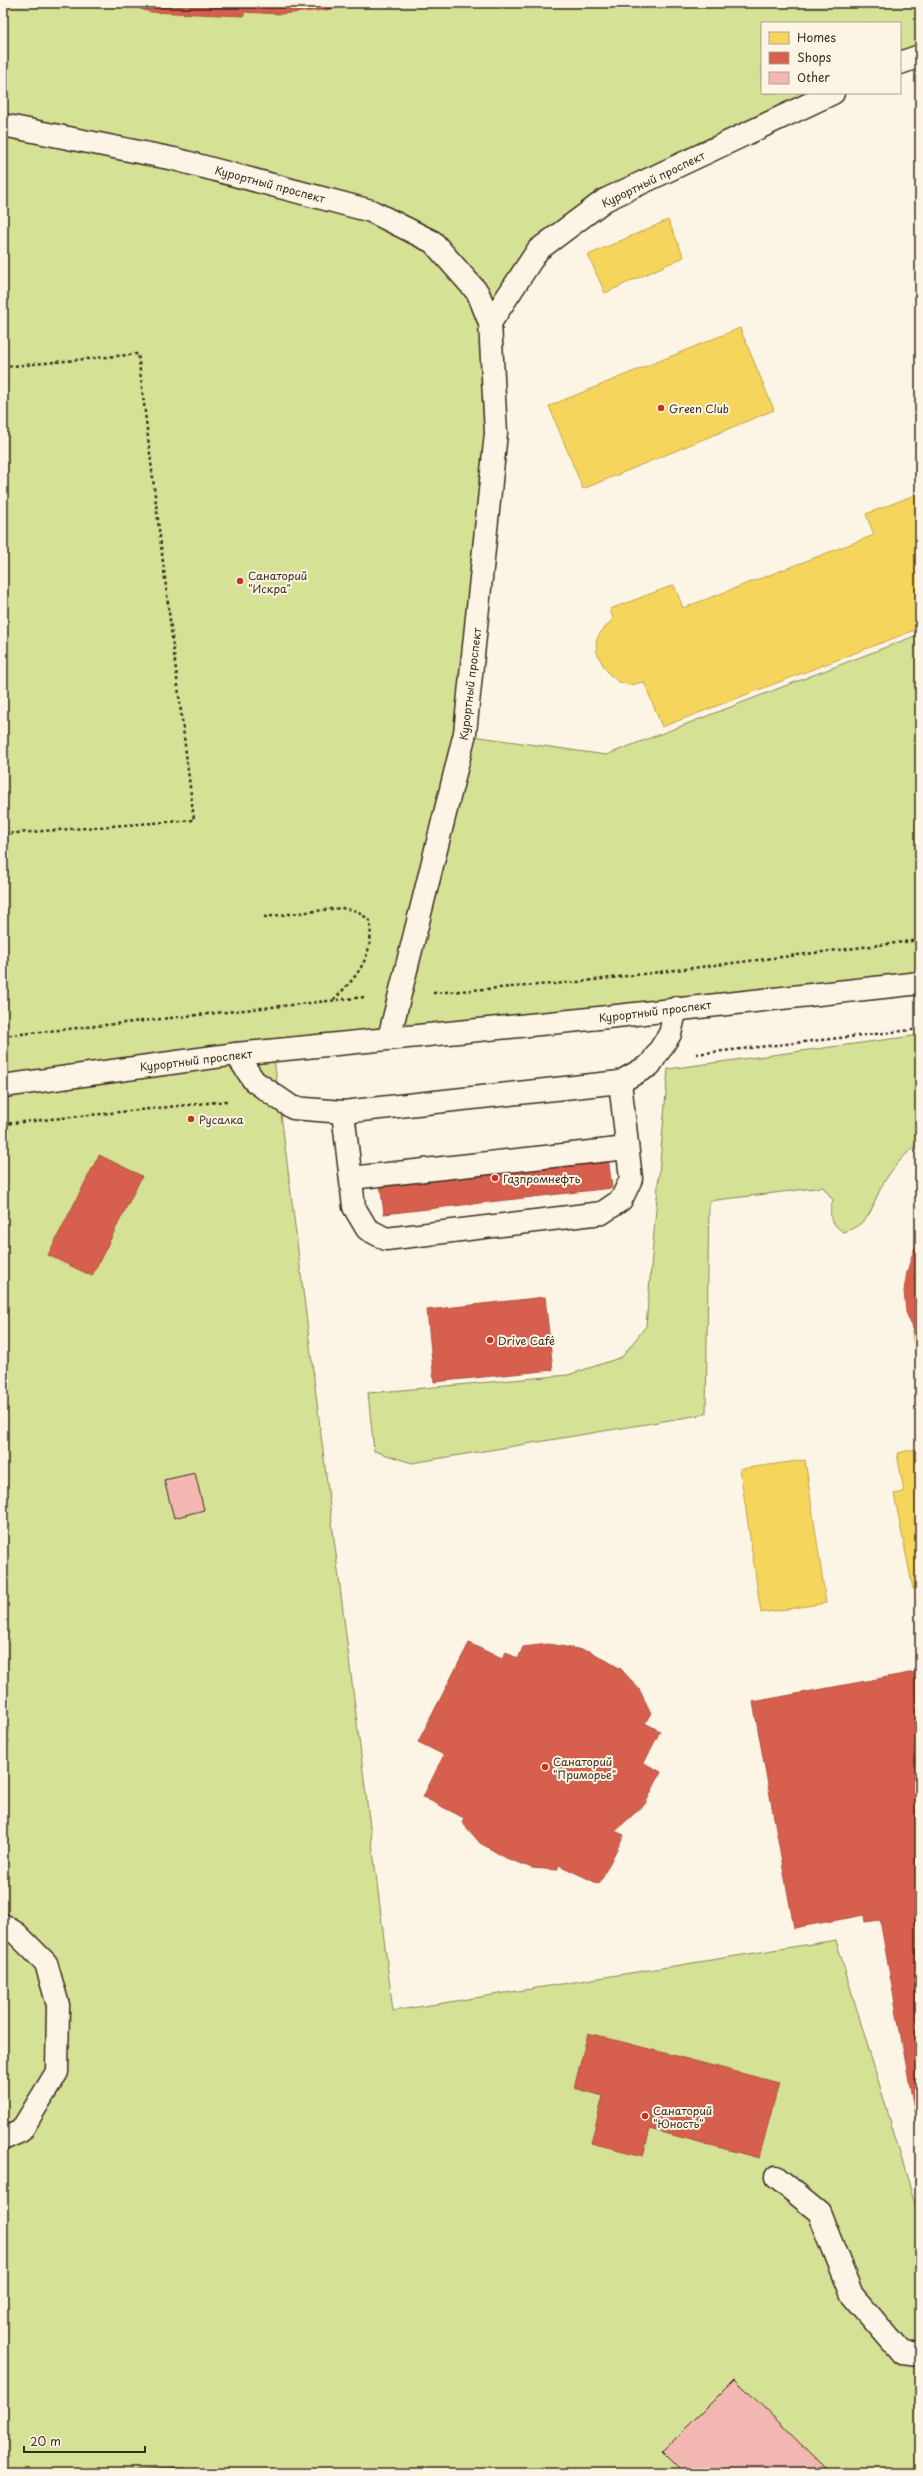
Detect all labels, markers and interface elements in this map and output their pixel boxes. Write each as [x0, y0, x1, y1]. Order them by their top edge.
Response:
legend [761, 22, 901, 94]
text: Homes [797, 28, 836, 46]
text: Shops [797, 48, 832, 66]
text: Other [797, 68, 830, 86]
street label: Курортный проспект [598, 146, 708, 211]
street label: Курортный проспект [213, 161, 328, 207]
place label: Green Club [669, 400, 729, 417]
marker: Green Club [656, 403, 666, 413]
place label: Санаторий "Искра" [248, 567, 307, 597]
marker: Санаторий "Искра" [235, 576, 245, 586]
street label: Курортный проспект [455, 626, 485, 741]
street label: Курортный проспект [598, 996, 713, 1026]
street label: Курортный проспект [139, 1045, 254, 1075]
place label: Русалка [199, 1111, 244, 1128]
marker: Русалка [186, 1114, 196, 1124]
place label: Газпромнефть [503, 1170, 580, 1187]
marker: Газпромнефть [490, 1173, 500, 1183]
place label: Drive Café [498, 1332, 555, 1349]
marker: Drive Café [485, 1335, 495, 1345]
place label: Санаторий "Приморье" [553, 1753, 616, 1783]
marker: Санаторий "Приморье" [540, 1762, 550, 1772]
place label: Санаторий "Юность" [653, 2102, 712, 2132]
marker: Санаторий "Юность" [640, 2111, 650, 2121]
scale bar [24, 2428, 145, 2454]
text: 20 m [30, 2432, 61, 2450]

